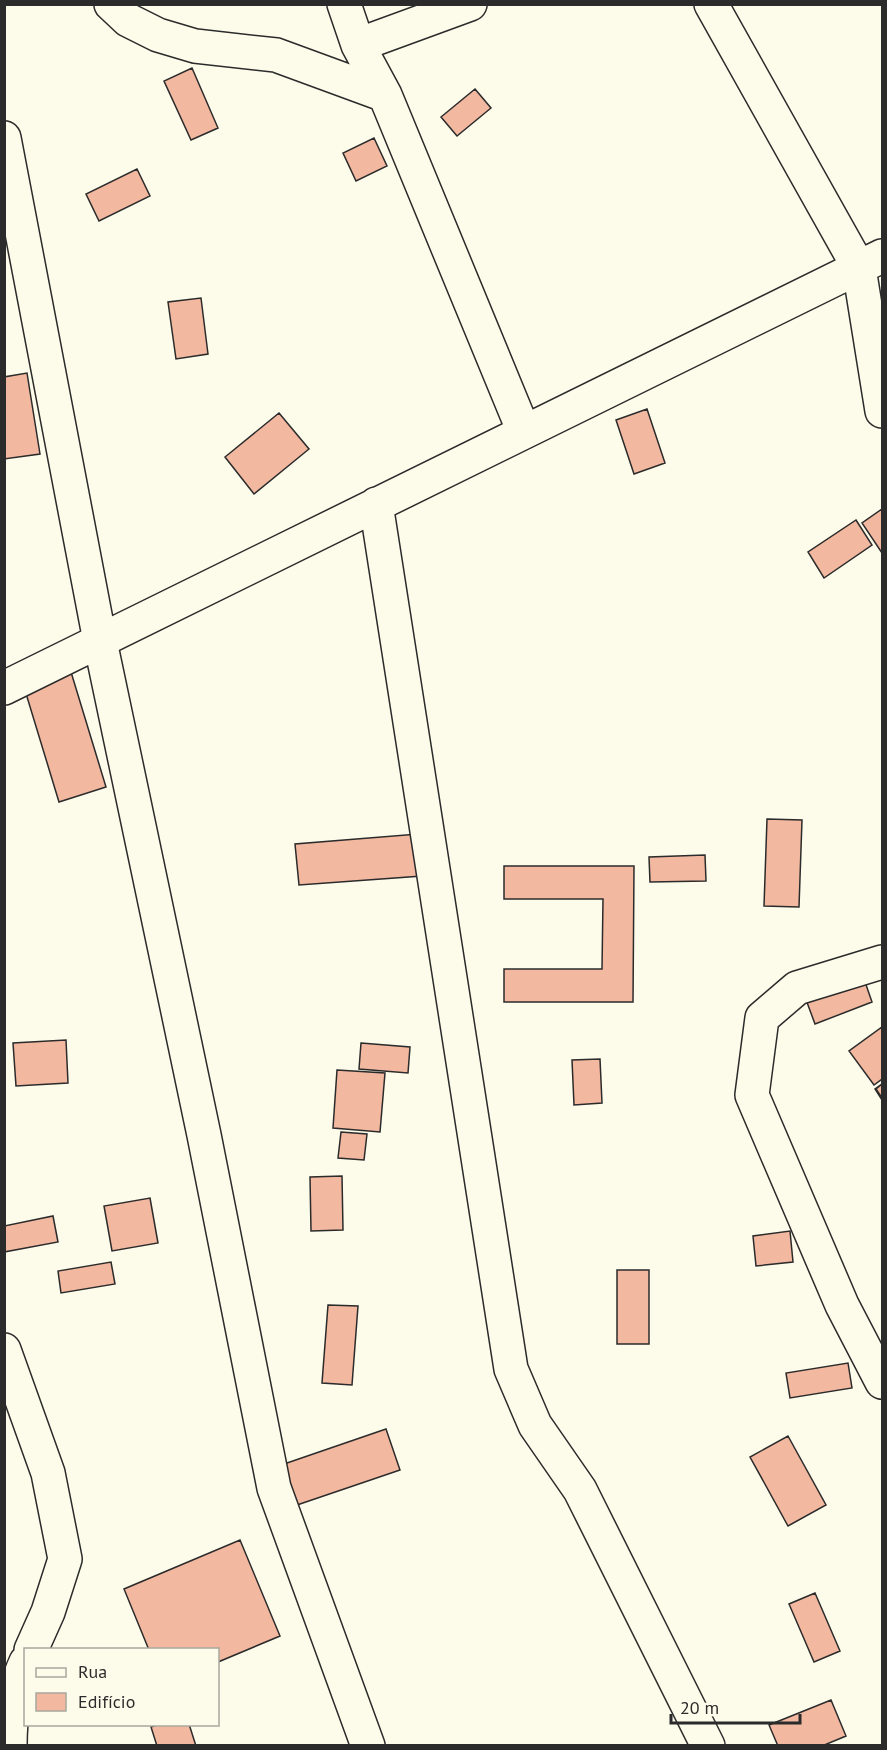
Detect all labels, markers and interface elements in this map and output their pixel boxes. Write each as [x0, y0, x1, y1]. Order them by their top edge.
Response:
legend [24, 1648, 219, 1726]
text: Rua [78, 1660, 107, 1683]
scale bar [671, 1687, 800, 1725]
text: Edifício [78, 1690, 135, 1713]
text: 20 m [680, 1696, 719, 1719]

